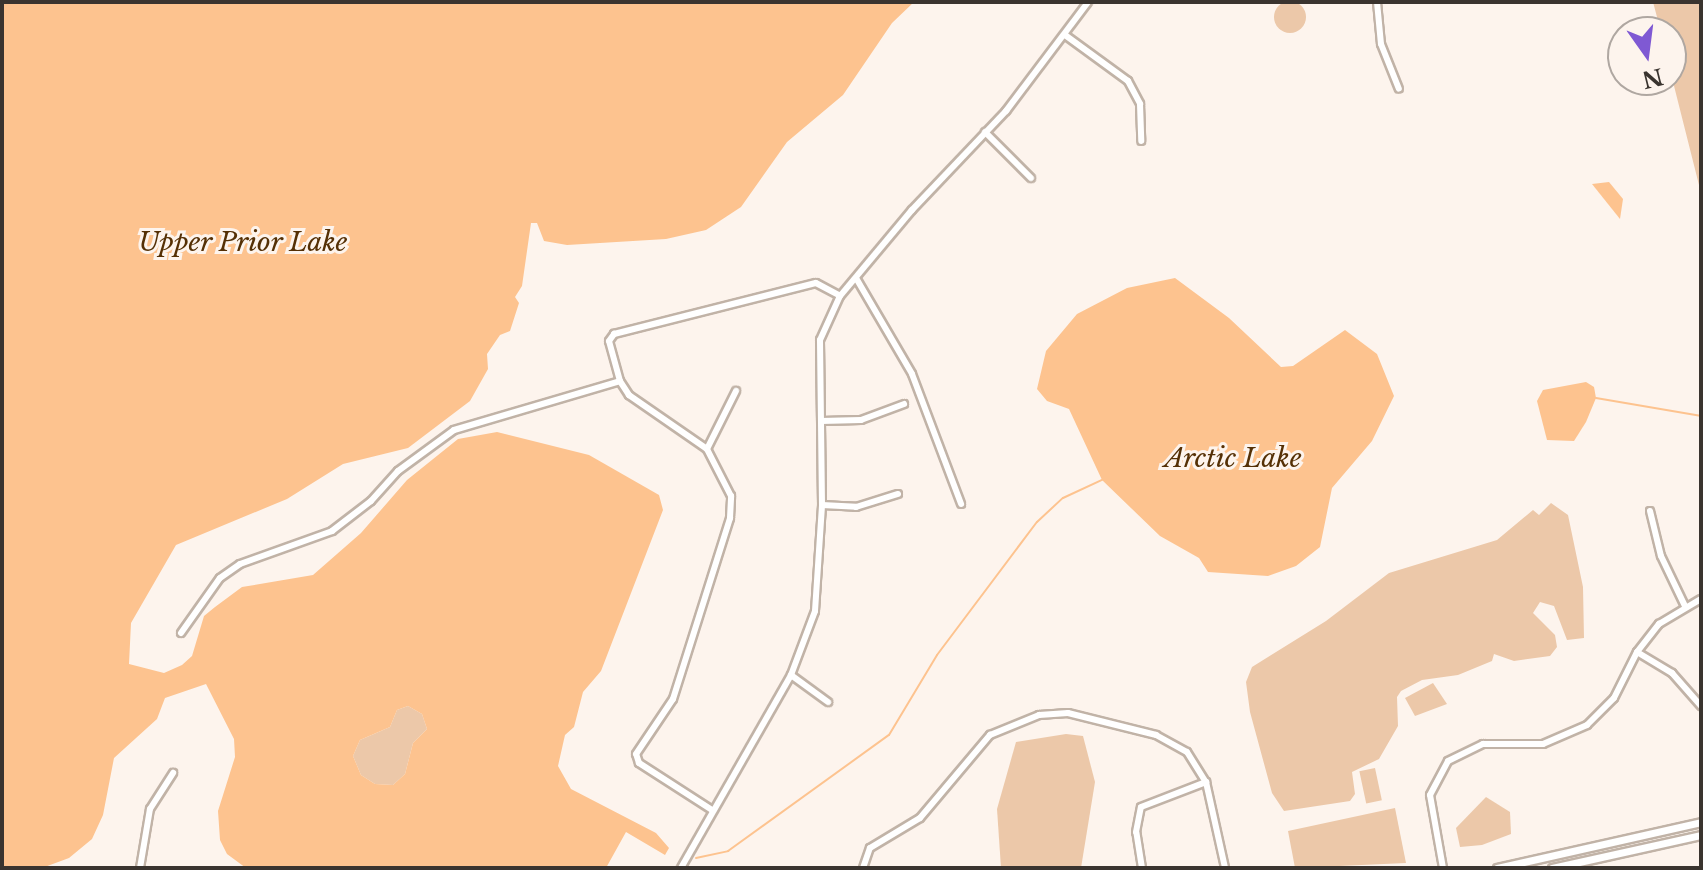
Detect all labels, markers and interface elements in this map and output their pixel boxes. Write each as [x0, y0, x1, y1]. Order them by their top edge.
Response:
north arrow [1607, 16, 1687, 96]
text: N [1639, 62, 1666, 93]
water label: Upper Prior Lake [138, 227, 348, 259]
water label: Arctic Lake [1164, 443, 1302, 475]

